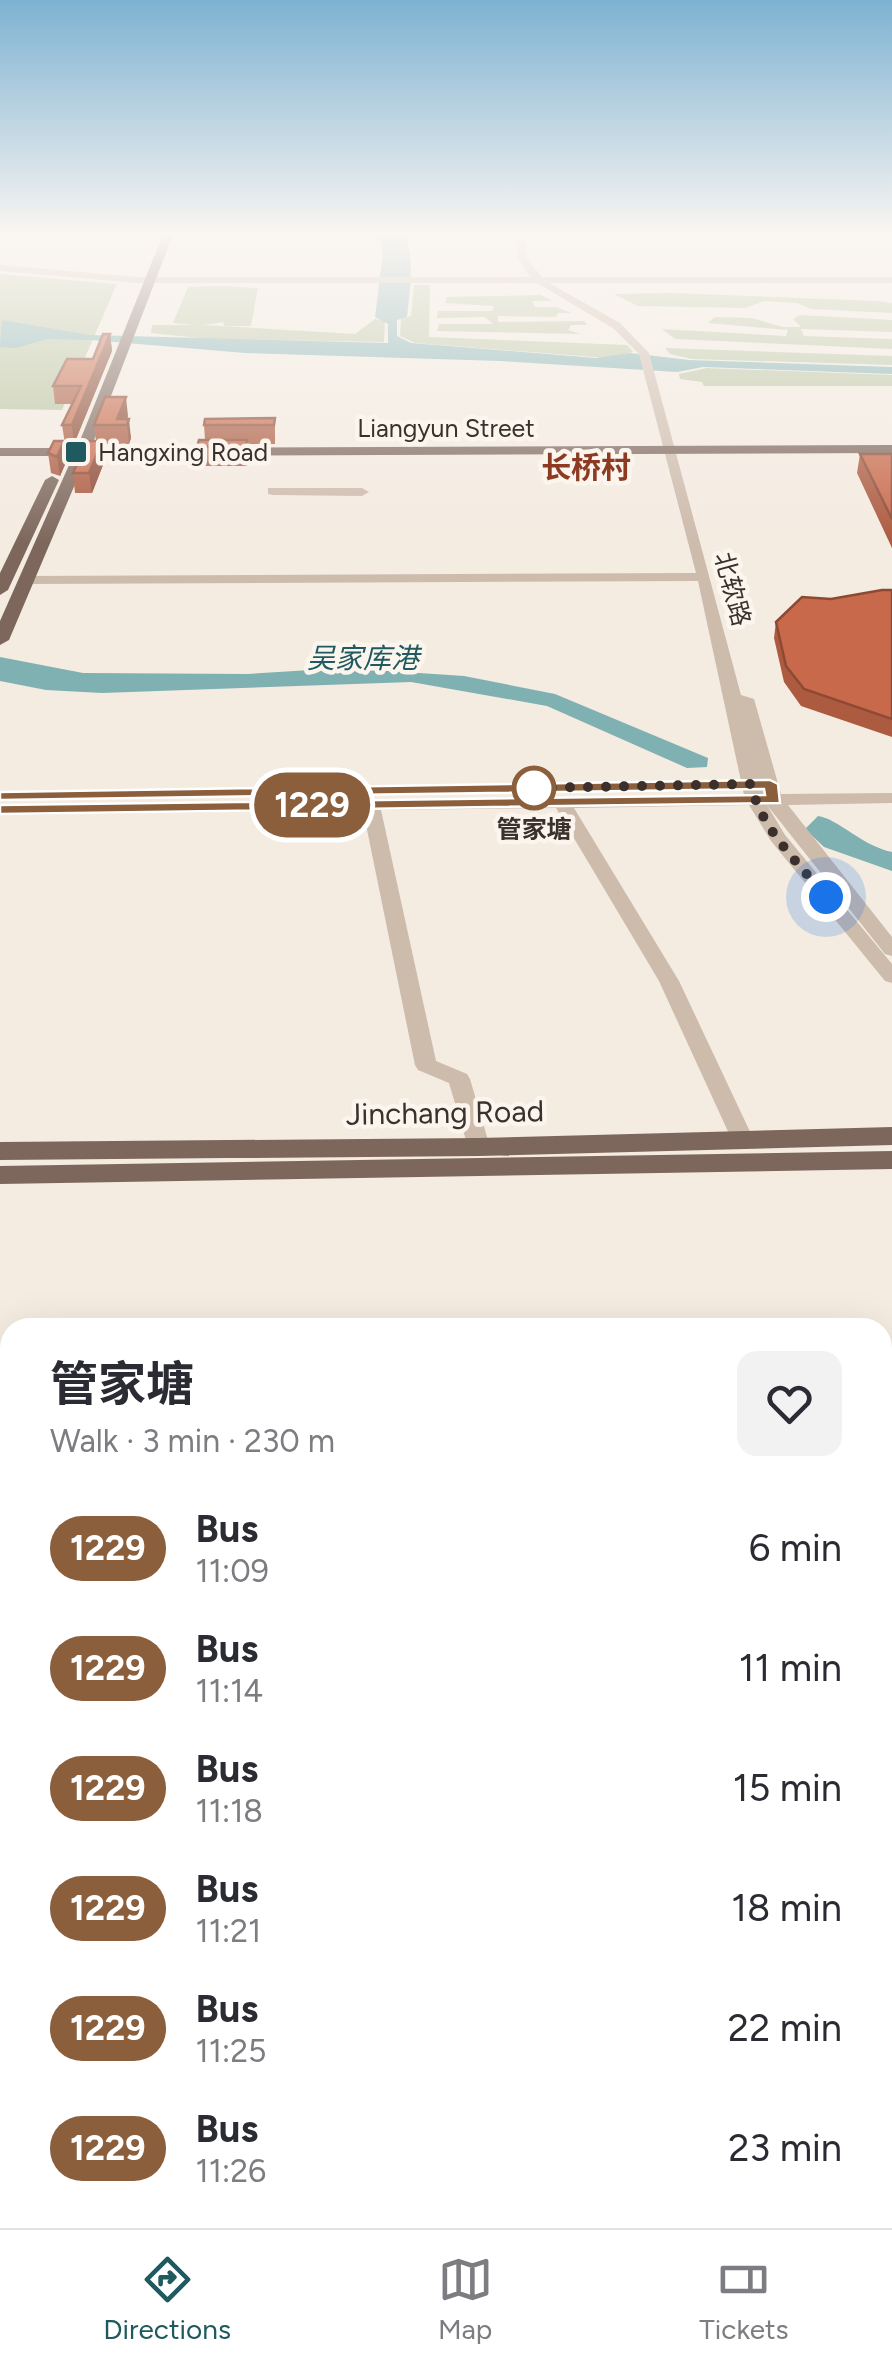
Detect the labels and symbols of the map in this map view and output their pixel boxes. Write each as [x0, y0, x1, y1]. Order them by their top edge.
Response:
street label: Liangyun Street [357, 413, 535, 443]
place label: Hangxing Road [98, 437, 268, 467]
marker: Hangxing Road [63, 439, 89, 465]
district label: 长桥村 [541, 449, 631, 486]
street label: 北软路 [709, 549, 757, 629]
water label: 吴家库港 [307, 641, 423, 675]
marker: 管家塘 [513, 767, 555, 809]
line badge: 1229 [242, 772, 382, 838]
place label: 管家塘 [496, 814, 572, 844]
your location [801, 872, 851, 922]
street label: Jinchang Road [346, 1092, 544, 1133]

